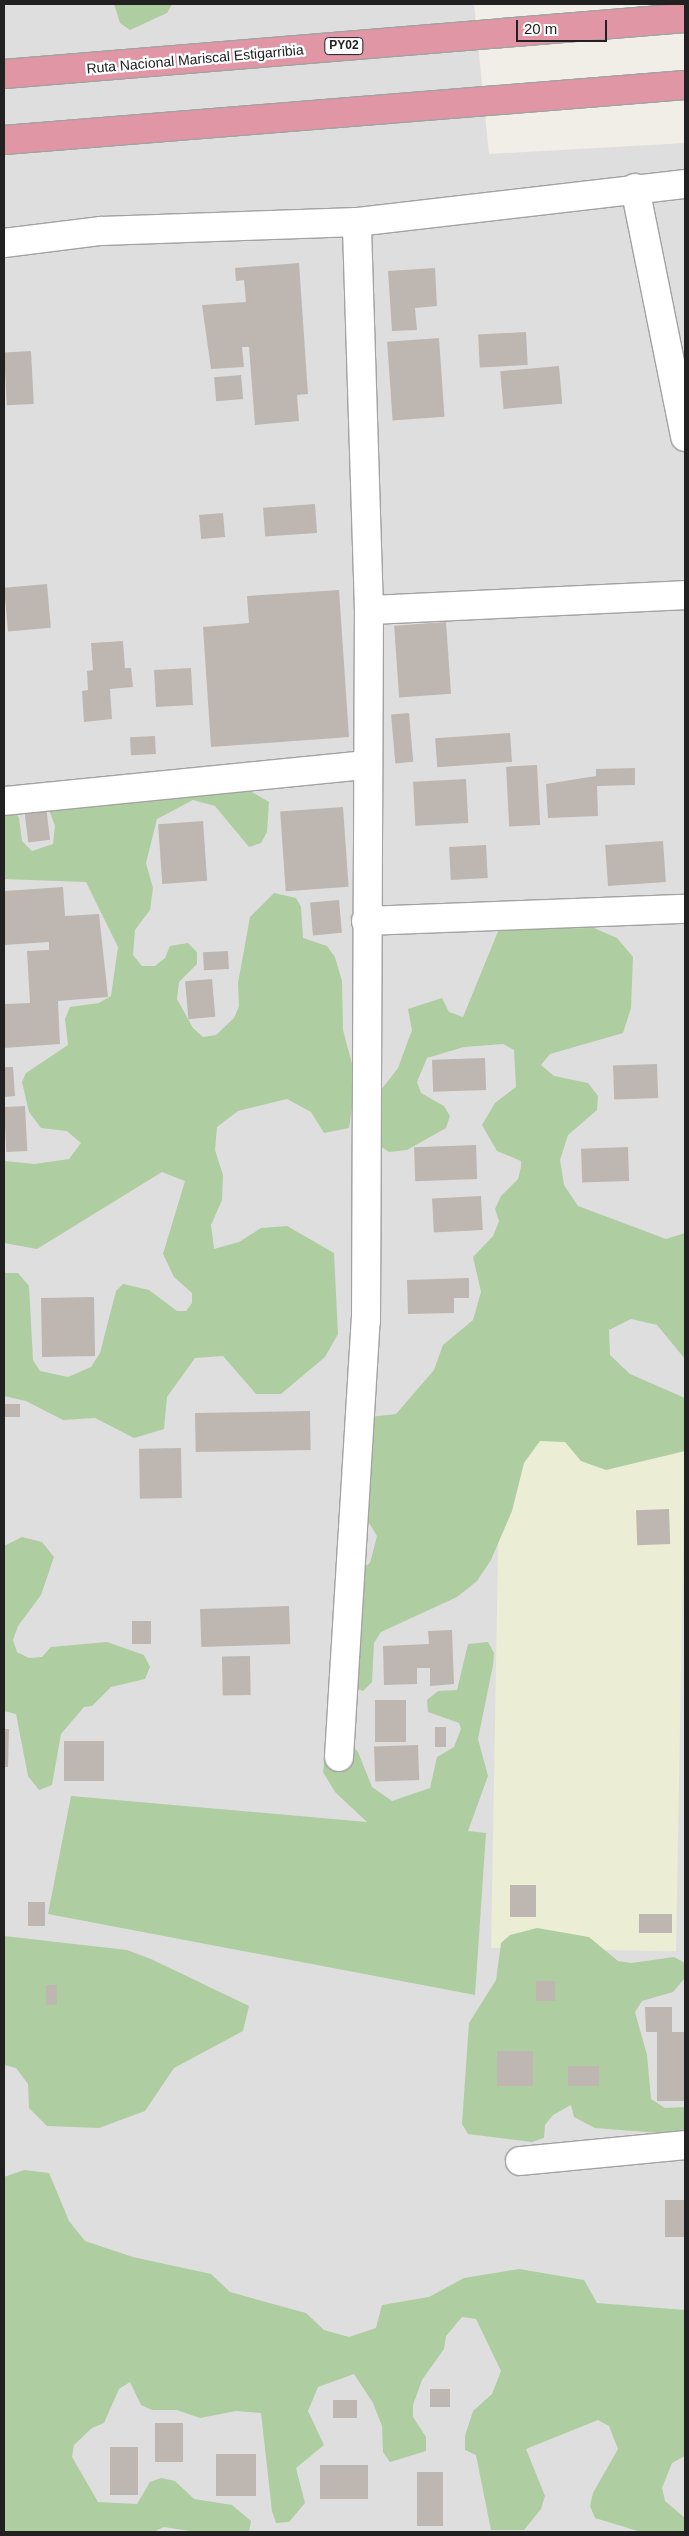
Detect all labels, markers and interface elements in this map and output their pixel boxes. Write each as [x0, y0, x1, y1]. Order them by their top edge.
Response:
scale bar [519, 10, 610, 42]
text: 20 m [524, 20, 557, 37]
road number: PY02 [324, 36, 364, 56]
street label: Ruta Nacional Mariscal Estigarribia [86, 41, 304, 77]

